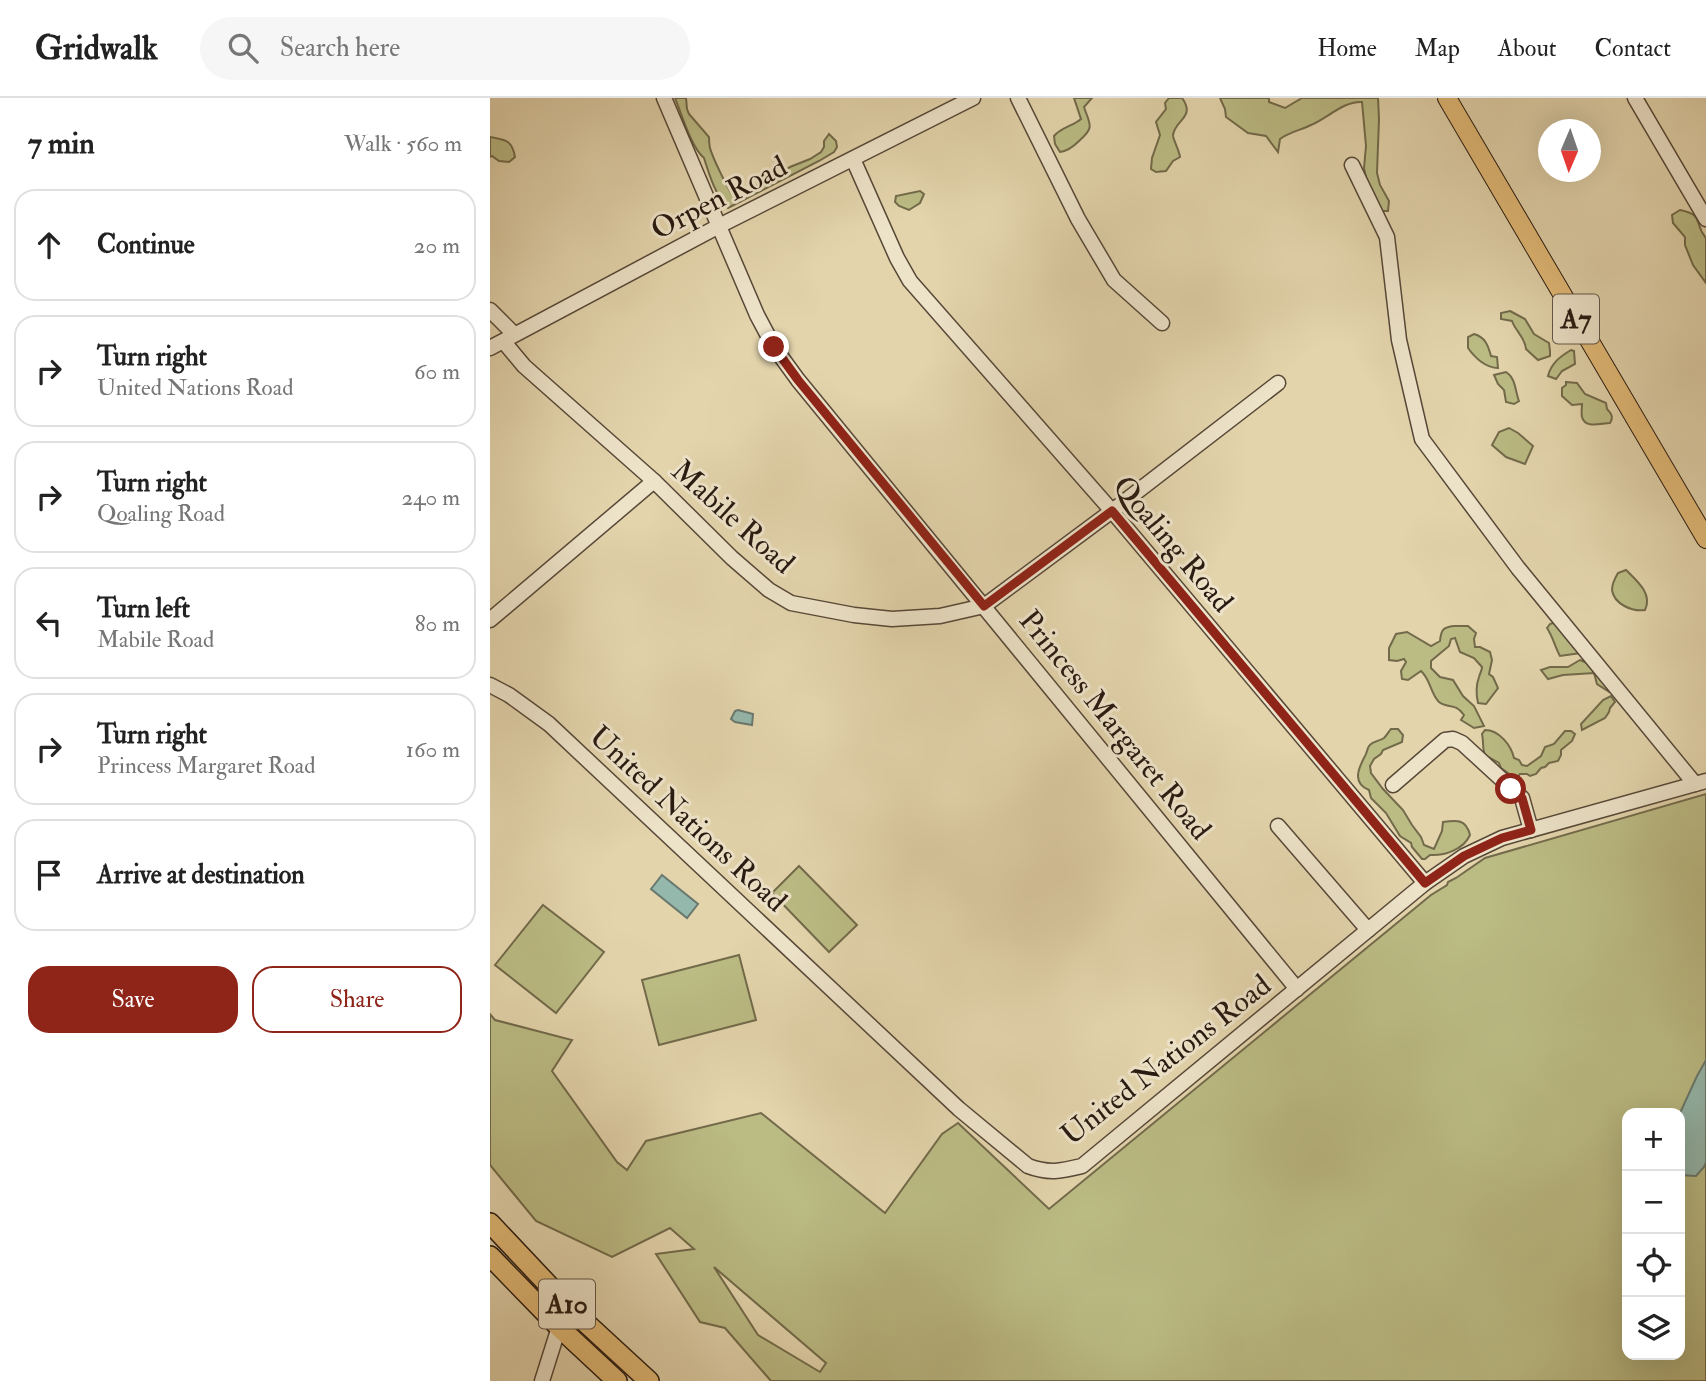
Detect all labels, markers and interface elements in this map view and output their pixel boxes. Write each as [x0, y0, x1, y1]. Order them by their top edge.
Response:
search box [200, 17, 690, 80]
text: Gridwalk [35, 28, 158, 69]
icon: search [224, 29, 262, 67]
text: Search here [280, 32, 400, 64]
text: Home [1317, 33, 1377, 64]
text: Map [1415, 33, 1460, 64]
text: About [1498, 33, 1557, 64]
text: Contact [1595, 33, 1671, 64]
north arrow [1538, 119, 1601, 182]
text: 7 min [28, 125, 95, 162]
text: Walk · 560 m [344, 129, 462, 158]
street label: Orpen Road [645, 148, 793, 248]
icon: ahead [30, 226, 68, 264]
text: Continue [97, 229, 195, 261]
text: 20 m [414, 231, 460, 260]
road number: A7 [1553, 294, 1599, 344]
route end [758, 331, 789, 362]
text: Turn right [97, 341, 207, 373]
icon: right [30, 352, 68, 390]
text: 60 m [414, 357, 460, 386]
text: United Nations Road [97, 373, 293, 402]
street label: Mabile Road [664, 452, 802, 582]
text: Turn right [97, 467, 207, 499]
street label: Qoaling Road [1105, 468, 1241, 620]
icon: right [30, 478, 68, 516]
text: 240 m [401, 483, 460, 512]
text: Qoaling Road [97, 499, 225, 528]
text: Turn left [97, 593, 190, 625]
street label: Princess Margaret Road [1011, 603, 1219, 848]
icon: left [30, 604, 68, 642]
text: 80 m [415, 609, 460, 638]
text: Mabile Road [97, 625, 214, 654]
street label: United Nations Road [582, 718, 794, 920]
text: Turn right [97, 719, 207, 751]
icon: right [30, 730, 68, 768]
text: 160 m [406, 735, 460, 764]
text: Princess Margaret Road [97, 751, 316, 780]
route start [1495, 773, 1526, 804]
icon: arrive [30, 856, 68, 894]
text: Arrive at destination [97, 859, 305, 891]
button: Save [28, 966, 238, 1033]
button: Share [252, 966, 462, 1033]
street label: United Nations Road [1054, 966, 1279, 1153]
map controls [1622, 1108, 1685, 1360]
button: + [1622, 1108, 1685, 1171]
button: − [1622, 1171, 1685, 1234]
button: locate [1622, 1234, 1685, 1297]
road number: A10 [539, 1280, 595, 1328]
button: layers [1622, 1297, 1685, 1360]

